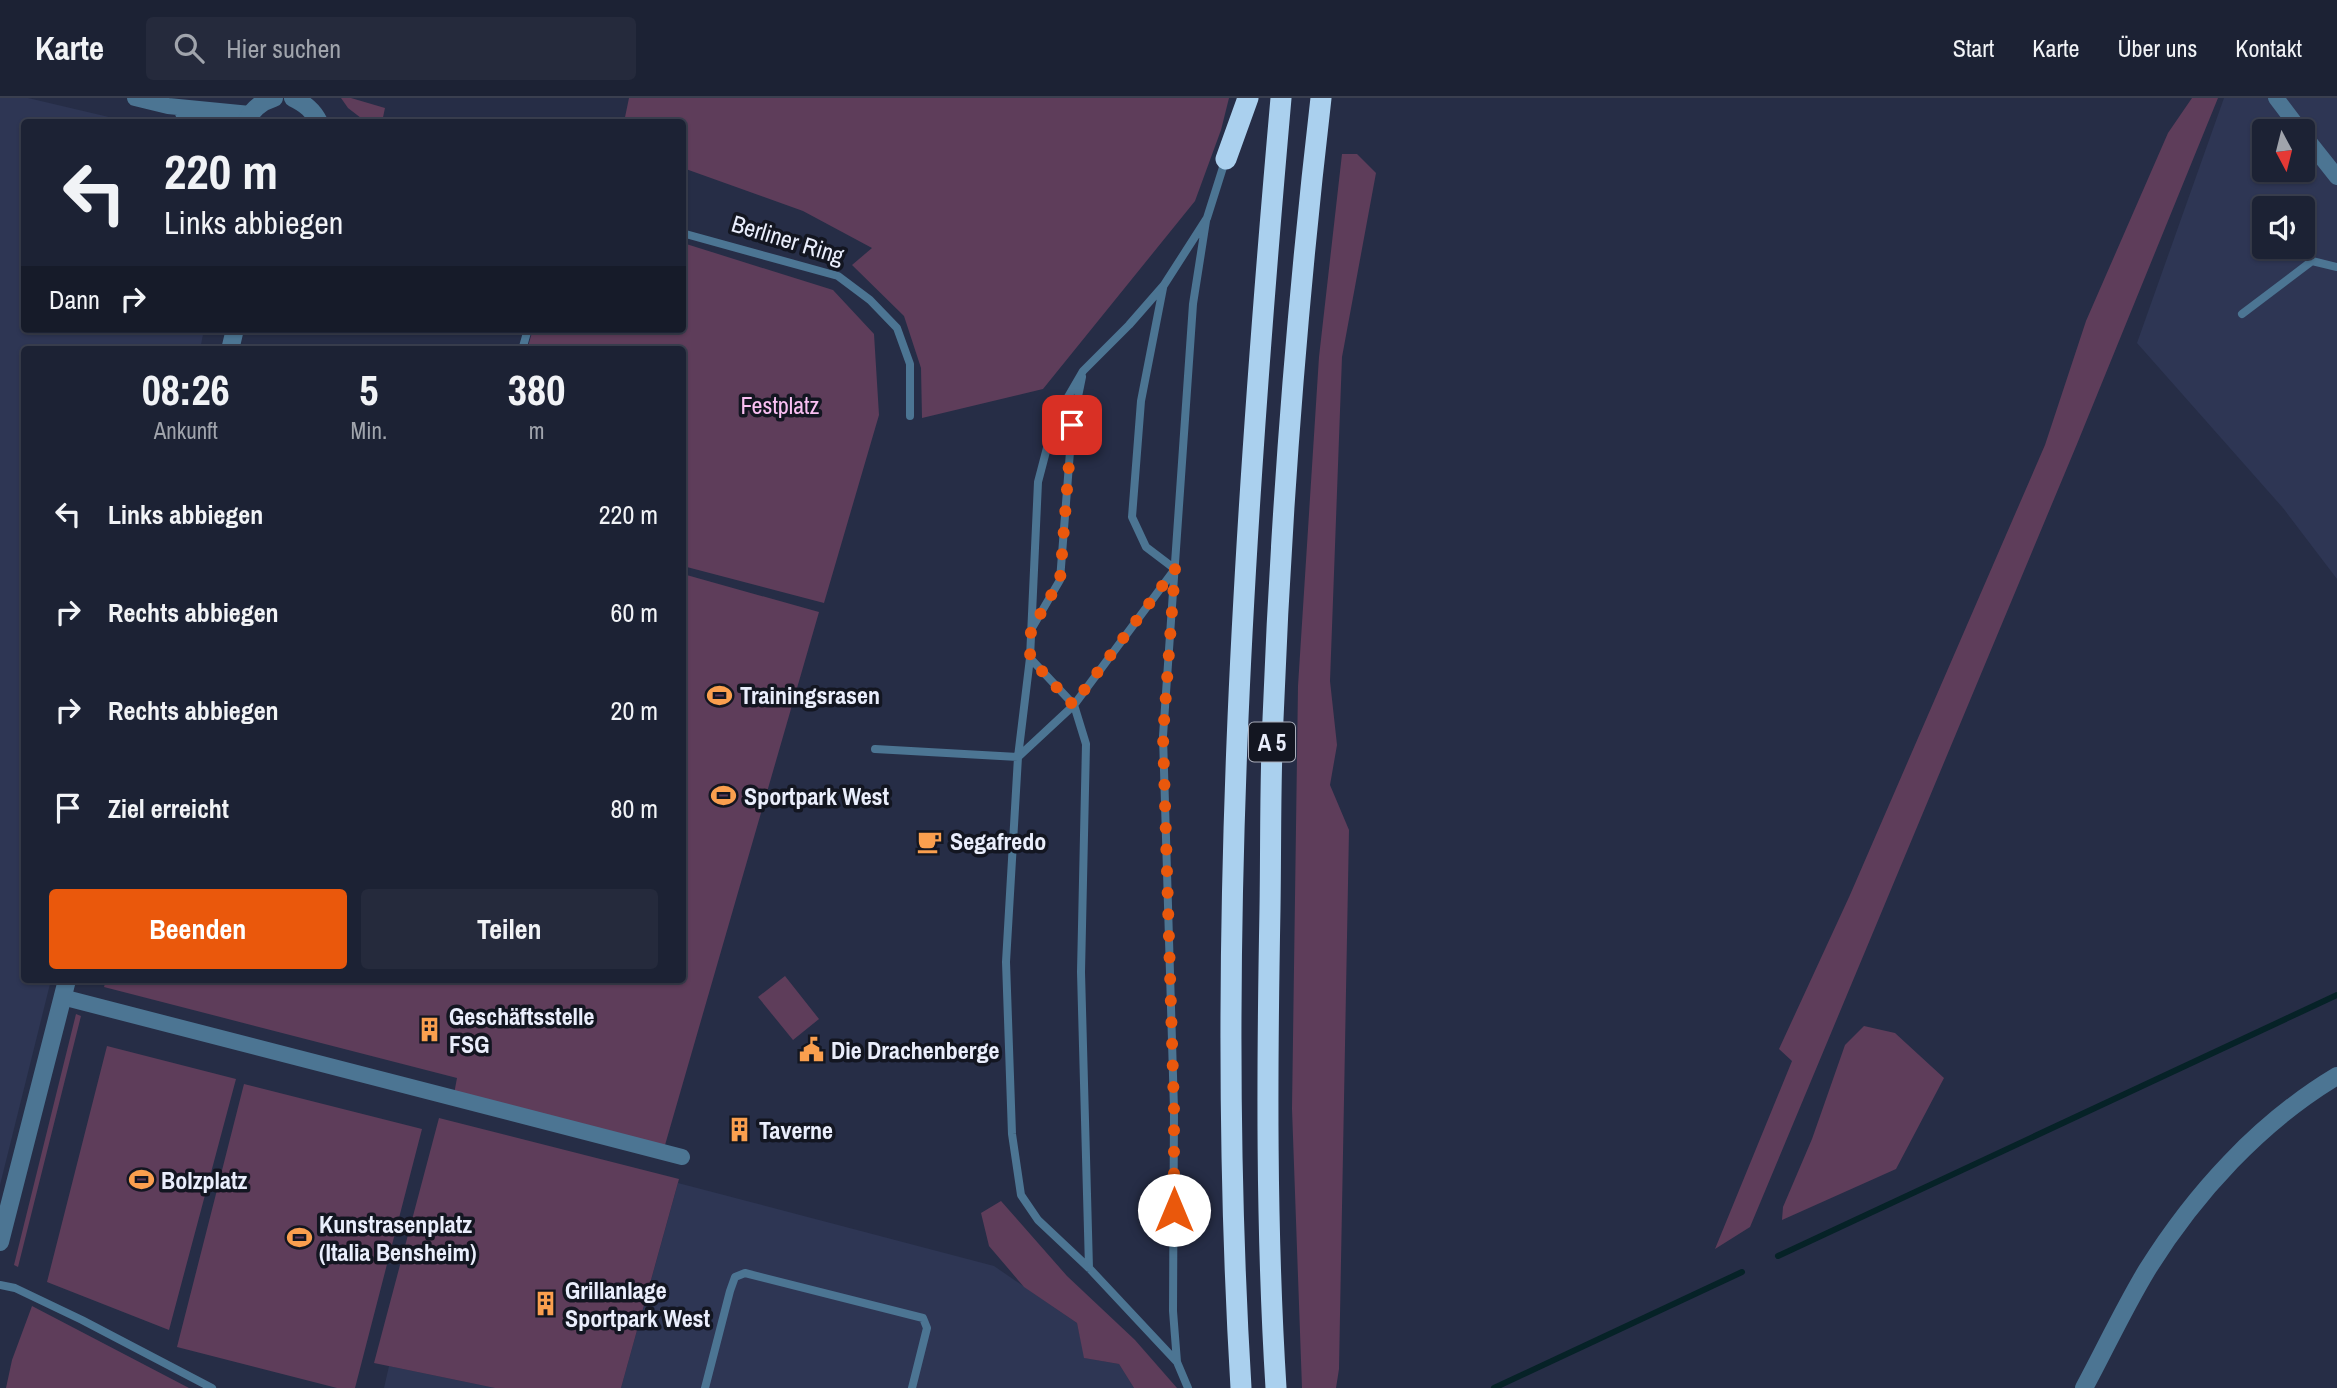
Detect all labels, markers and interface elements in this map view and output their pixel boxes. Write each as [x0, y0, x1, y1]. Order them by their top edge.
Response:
search box [146, 17, 636, 80]
text: Karte [35, 26, 104, 70]
icon: search [170, 29, 208, 67]
text: Hier suchen [226, 31, 341, 66]
text: Start [1953, 32, 1994, 64]
text: Karte [2032, 32, 2079, 64]
text: Über uns [2117, 32, 2197, 64]
text: Kontakt [2235, 32, 2302, 64]
north arrow [2252, 119, 2315, 182]
map controls [2252, 119, 2315, 259]
text: 220 m [164, 138, 278, 204]
icon: left [49, 147, 140, 238]
button: sound [2252, 196, 2315, 259]
text: Links abbiegen [164, 201, 343, 244]
street label: Berliner Ring [728, 207, 848, 271]
icon: right [114, 280, 152, 318]
text: Dann [49, 282, 100, 317]
text: 08:26 [142, 362, 230, 418]
text: 5 [359, 362, 378, 418]
text: 380 [508, 362, 565, 418]
park label: Festplatz [741, 389, 820, 421]
pin [1042, 395, 1102, 455]
icon: arrive [1053, 406, 1091, 444]
text: Ankunft [154, 415, 218, 446]
text: Min. [350, 415, 387, 446]
text: m [529, 415, 544, 446]
icon: left [49, 495, 87, 533]
text: Links abbiegen [108, 497, 263, 532]
text: 220 m [599, 497, 658, 532]
icon: right [49, 593, 87, 631]
text: Rechts abbiegen [108, 595, 279, 630]
text: 60 m [611, 595, 658, 630]
place label: Trainingsrasen [740, 679, 880, 711]
sports icon: Trainingsrasen [706, 681, 734, 709]
icon: right [49, 691, 87, 729]
text: Rechts abbiegen [108, 693, 279, 728]
text: 20 m [611, 693, 658, 728]
road number: A 5 [1249, 722, 1295, 762]
place label: Sportpark West [744, 780, 890, 812]
sports icon: Sportpark West [710, 782, 738, 810]
icon: arrive [49, 789, 87, 827]
text: Ziel erreicht [108, 791, 229, 826]
text: 80 m [611, 791, 658, 826]
place label: Segafredo [950, 825, 1046, 857]
cafe icon: Segafredo [916, 827, 944, 855]
button: Beenden [49, 889, 347, 969]
button: Teilen [361, 889, 658, 969]
place label: Geschäftsstelle FSG [449, 1000, 595, 1060]
building icon: Geschäftsstelle FSG [415, 1016, 443, 1044]
place label: Die Drachenberge [831, 1034, 999, 1066]
public building icon: Die Drachenberge [797, 1036, 825, 1064]
place label: Taverne [759, 1114, 833, 1146]
building icon: Taverne [725, 1116, 753, 1144]
place label: Bolzplatz [161, 1164, 248, 1196]
sports icon: Bolzplatz [127, 1166, 155, 1194]
position arrow [1137, 1173, 1211, 1247]
place label: Kunstrasenplatz (Italia Bensheim) [319, 1208, 477, 1268]
sports icon: Kunstrasenplatz (Italia Bensheim) [285, 1224, 313, 1252]
place label: Grillanlage Sportpark West [565, 1274, 711, 1334]
building icon: Grillanlage Sportpark West [531, 1290, 559, 1318]

